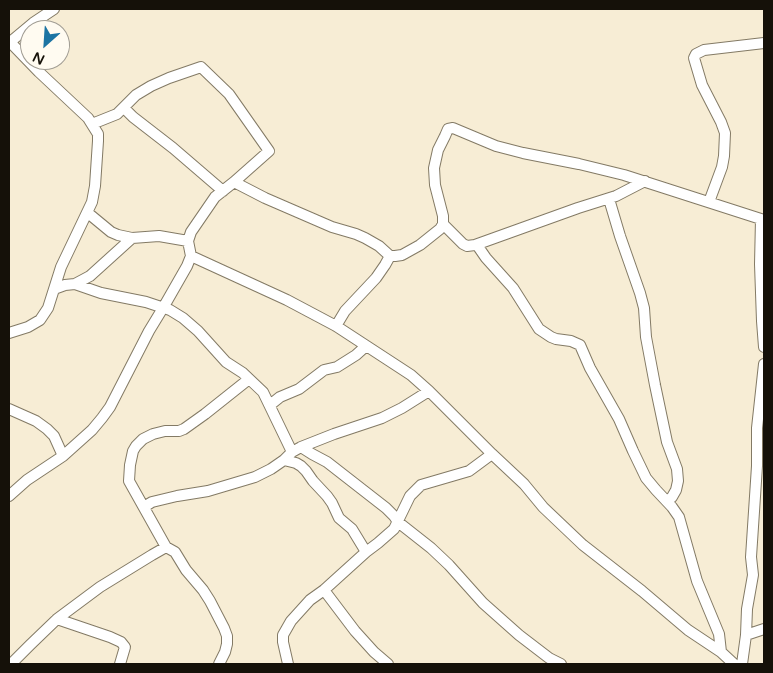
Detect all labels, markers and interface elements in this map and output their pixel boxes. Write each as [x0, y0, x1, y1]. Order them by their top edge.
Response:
north arrow [20, 20, 70, 70]
text: N [30, 48, 47, 68]

